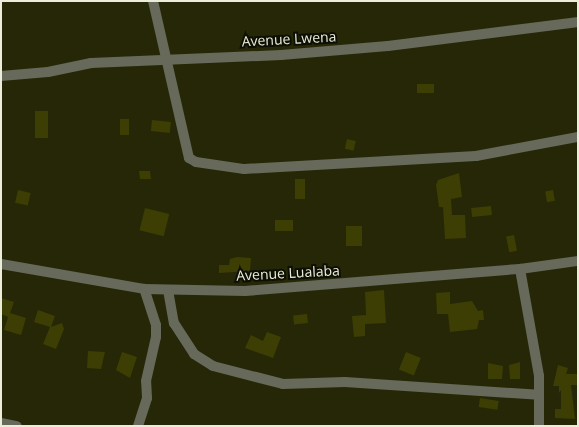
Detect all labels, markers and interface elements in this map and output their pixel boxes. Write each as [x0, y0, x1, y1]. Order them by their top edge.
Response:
street label: Avenue Lwena [241, 28, 337, 50]
street label: Avenue Lualaba [236, 262, 340, 284]

